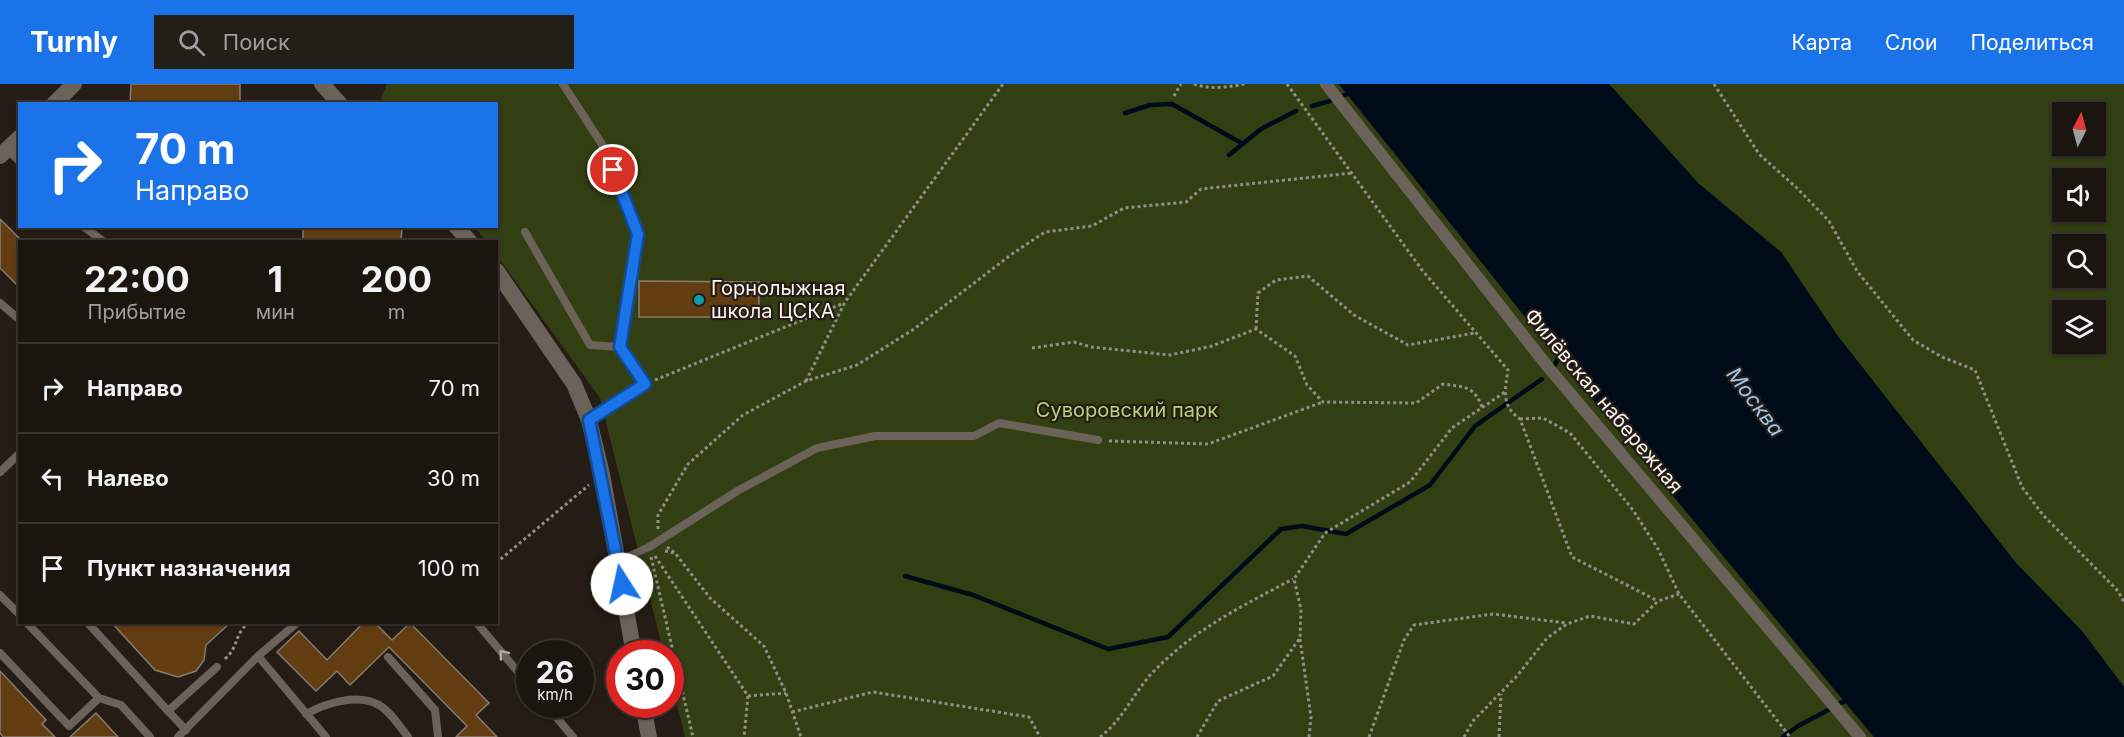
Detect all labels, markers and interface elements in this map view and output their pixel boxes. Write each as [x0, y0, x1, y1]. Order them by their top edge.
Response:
search box [154, 15, 574, 69]
text: Turnly [30, 25, 118, 59]
icon: search [175, 26, 208, 59]
text: Поиск [223, 29, 290, 55]
text: Карта [1792, 30, 1852, 55]
text: Слои [1885, 30, 1937, 55]
text: Поделиться [1970, 30, 2094, 55]
north arrow [2052, 102, 2106, 156]
map controls [2052, 102, 2106, 354]
text: 70 m [135, 123, 235, 174]
icon: right [36, 126, 114, 204]
pin [587, 144, 638, 195]
icon: arrive [596, 153, 629, 186]
button: sound [2052, 168, 2106, 222]
text: Направо [135, 174, 250, 207]
button: search [2052, 234, 2106, 288]
text: 22:00 [84, 257, 190, 301]
text: 1 [268, 257, 283, 301]
text: 200 [361, 257, 432, 301]
place label: Горнолыжная школа ЦСКА [711, 276, 846, 323]
marker: Горнолыжная школа ЦСКА [692, 293, 706, 307]
text: Прибытие [88, 300, 186, 324]
text: мин [256, 300, 295, 324]
text: m [388, 300, 405, 324]
button: layers [2052, 300, 2106, 354]
street label: Филёвская набережная [1520, 304, 1688, 498]
water label: Москва [1721, 362, 1789, 441]
icon: right [36, 372, 69, 405]
text: Направо [87, 375, 183, 401]
text: 70 m [429, 375, 480, 401]
park label: Суворовский парк [1036, 398, 1218, 422]
icon: left [36, 462, 69, 495]
text: Налево [87, 465, 169, 491]
text: 30 m [427, 465, 480, 491]
icon: arrive [36, 552, 69, 585]
position arrow [590, 552, 654, 616]
text: Пункт назначения [87, 555, 291, 581]
text: 100 m [418, 555, 480, 581]
speed limit sign: 30 [606, 640, 684, 718]
one-way arrow [499, 650, 510, 661]
text: 26 [536, 654, 574, 690]
text: km/h [537, 685, 573, 704]

